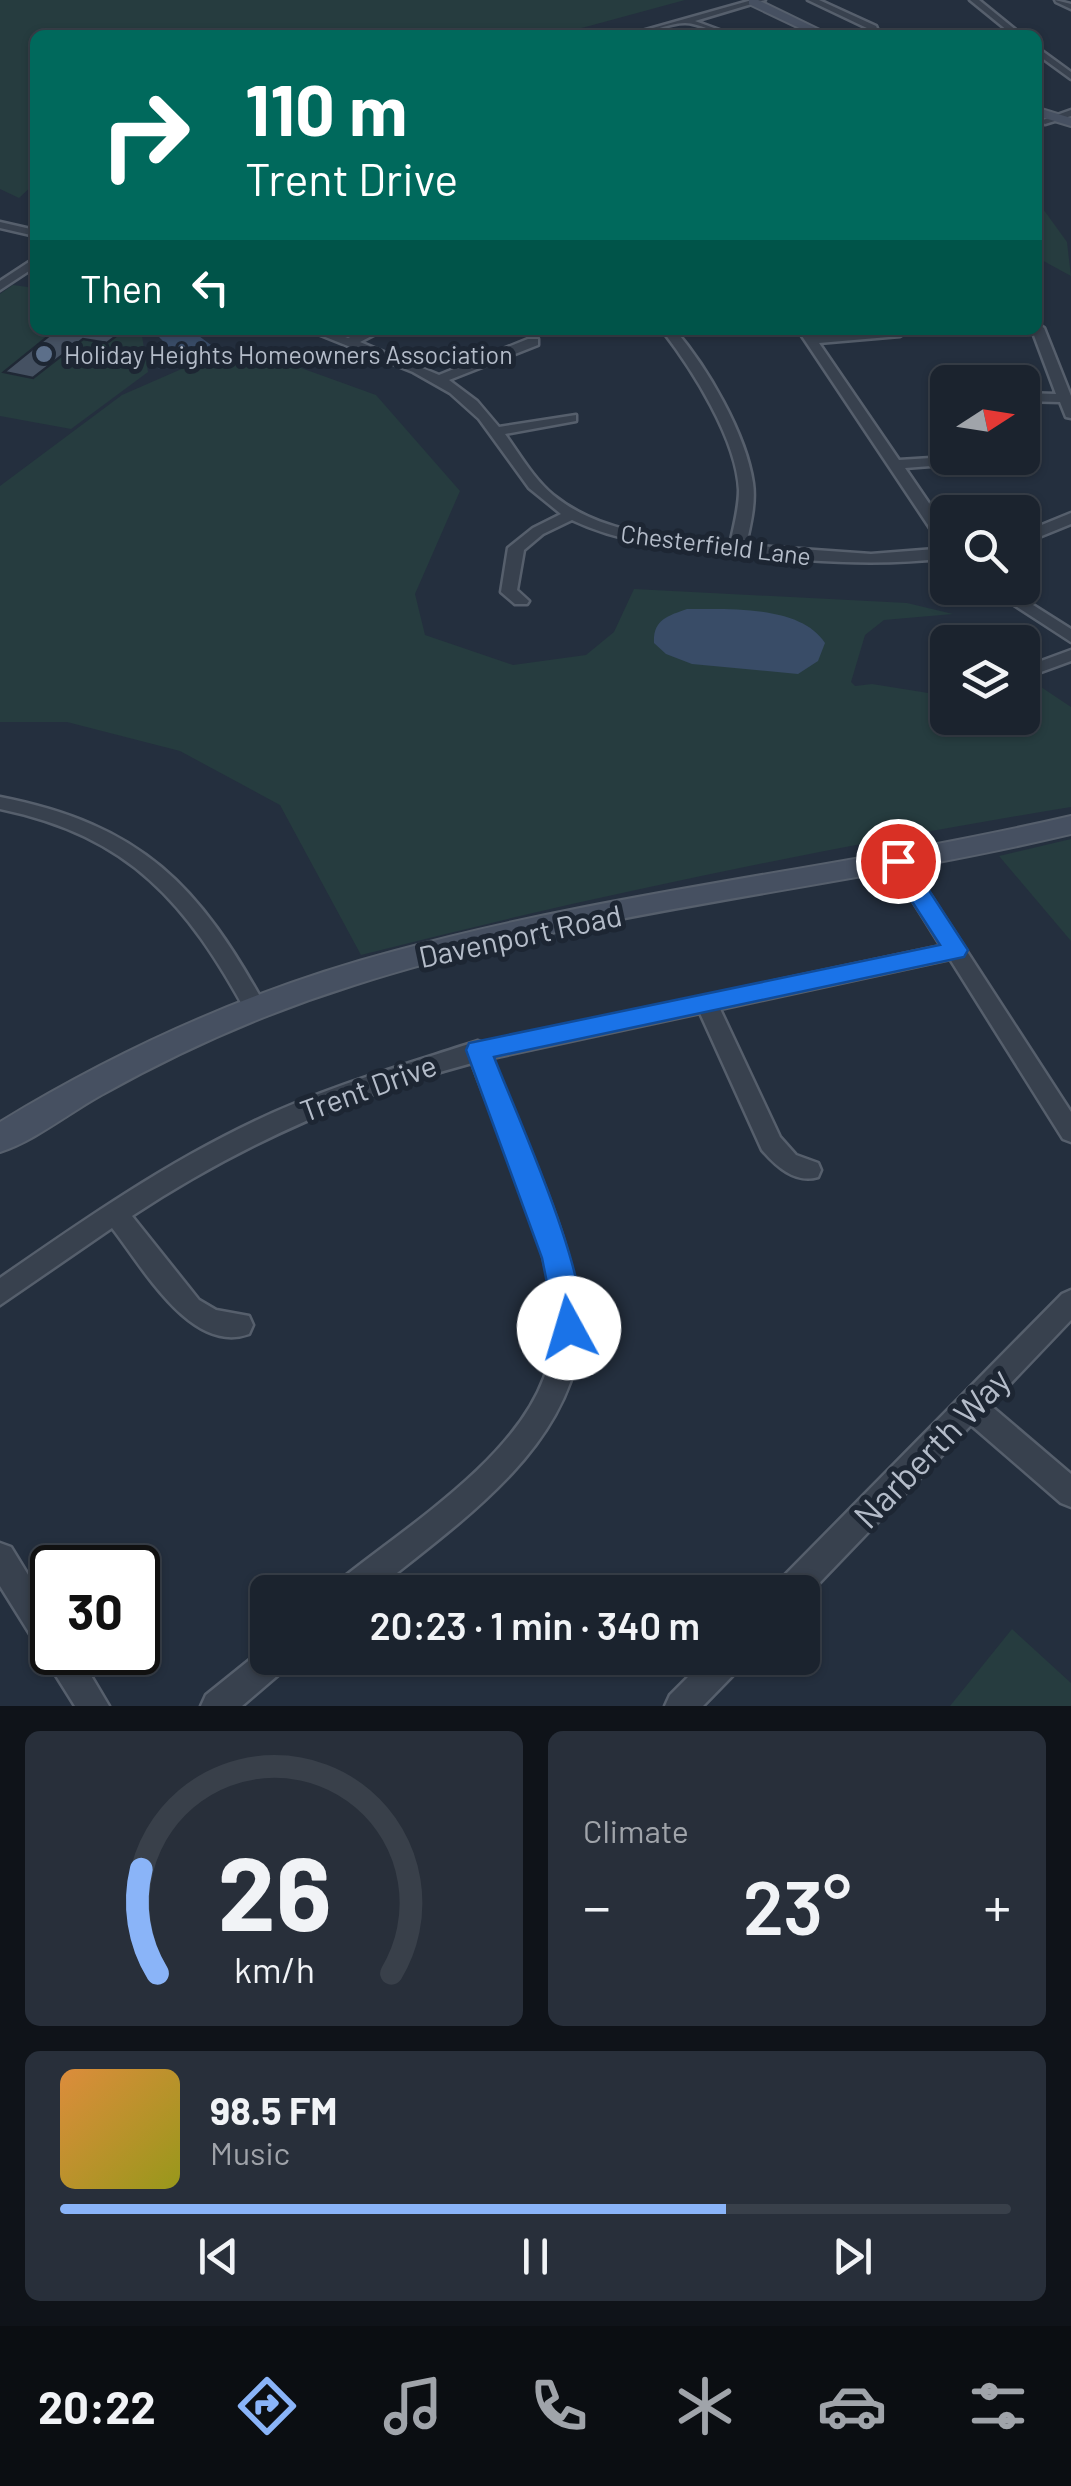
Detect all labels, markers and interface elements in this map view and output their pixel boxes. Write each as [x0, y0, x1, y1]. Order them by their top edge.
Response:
text: 110 m [245, 66, 407, 150]
icon: right [80, 70, 210, 200]
text: Trent Drive [245, 151, 458, 205]
icon: left [183, 260, 238, 315]
text: Then [80, 265, 163, 311]
place label: Holiday Heights Homeowners Association [64, 339, 513, 369]
marker: Holiday Heights Homeowners Association [33, 343, 55, 365]
north arrow [930, 365, 1040, 475]
map controls [930, 365, 1040, 735]
button: search [930, 495, 1040, 605]
street label: Chesterfield Lane [619, 517, 813, 571]
button: layers [930, 625, 1040, 735]
pin [856, 819, 941, 904]
icon: arrive [871, 834, 926, 889]
street label: Davenport Road [415, 896, 625, 974]
street label: Trent Drive [295, 1046, 441, 1128]
position arrow [517, 1276, 621, 1380]
street label: Narberth Way [844, 1358, 1018, 1536]
speed limit sign: 30 [30, 1545, 160, 1675]
text: 20:23 · 1 min · 340 m [370, 1602, 700, 1648]
text: Climate [583, 1811, 689, 1849]
text: 26 [217, 1827, 331, 1952]
text: 23° [743, 1860, 851, 1950]
text: − [583, 1872, 611, 1938]
text: + [983, 1872, 1011, 1938]
text: km/h [234, 1947, 314, 1990]
text: 98.5 FM [210, 2087, 338, 2133]
text: Music [210, 2133, 290, 2171]
icon: previous [191, 2229, 246, 2284]
icon: pause [508, 2229, 563, 2284]
icon: next [825, 2229, 880, 2284]
icon: directions [232, 2371, 302, 2441]
icon: music [378, 2371, 448, 2441]
icon: phone [524, 2371, 594, 2441]
icon: climate [670, 2371, 740, 2441]
icon: car [817, 2371, 887, 2441]
icon: filters [963, 2371, 1033, 2441]
text: 20:22 [38, 2379, 156, 2433]

